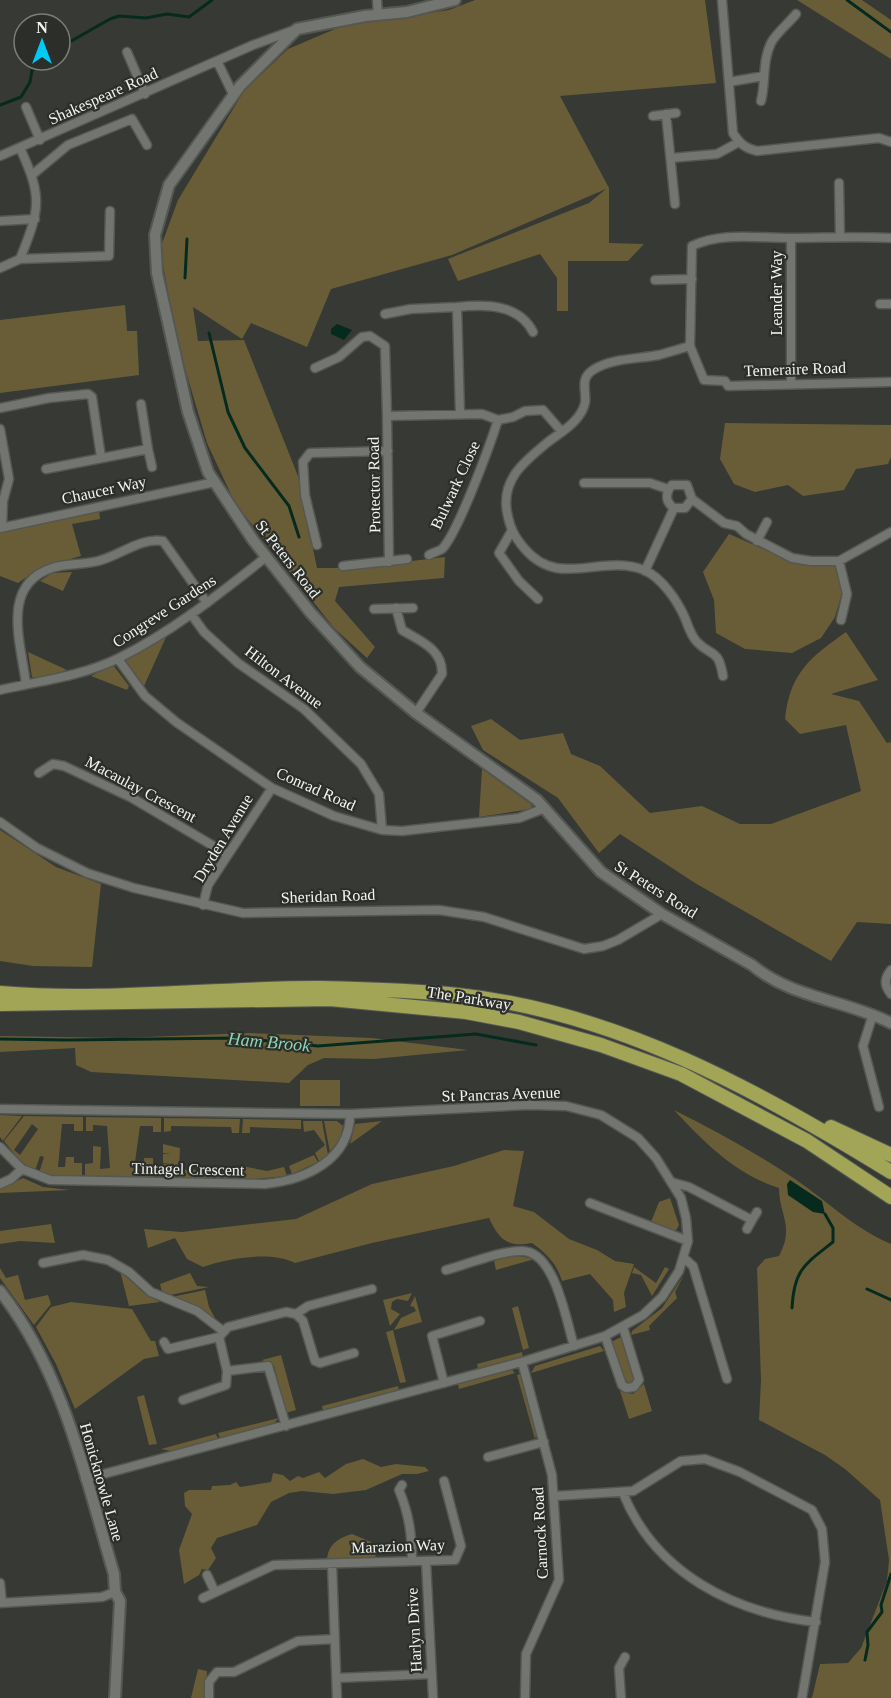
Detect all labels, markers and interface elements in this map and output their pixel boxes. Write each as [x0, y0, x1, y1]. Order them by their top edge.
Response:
north arrow [12, 12, 72, 72]
text: N [36, 19, 48, 36]
street label: Shakespeare Road [46, 64, 161, 129]
street label: Leander Way [768, 250, 786, 336]
street label: Temeraire Road [744, 359, 846, 379]
street label: Protector Road [365, 437, 383, 533]
street label: Bulwark Close [427, 438, 483, 532]
street label: Chaucer Way [60, 473, 148, 508]
street label: St Peters Road [252, 517, 324, 601]
street label: Congreve Gardens [109, 571, 219, 652]
street label: Hilton Avenue [242, 642, 326, 712]
street label: Macaulay Crescent [82, 753, 200, 827]
street label: Conrad Road [274, 764, 358, 814]
street label: Dryden Avenue [190, 791, 257, 886]
street label: St Peters Road [612, 857, 700, 921]
street label: Sheridan Road [280, 886, 376, 906]
street label: The Parkway [426, 983, 512, 1014]
water label: Ham Brook [226, 1028, 312, 1056]
street label: St Pancras Avenue [441, 1083, 561, 1105]
street label: Tintagel Crescent [131, 1160, 245, 1179]
street label: Honicknowle Lane [77, 1421, 127, 1543]
street label: Carnock Road [529, 1487, 551, 1579]
street label: Marazion Way [351, 1536, 445, 1557]
street label: Harlyn Drive [403, 1587, 426, 1673]

